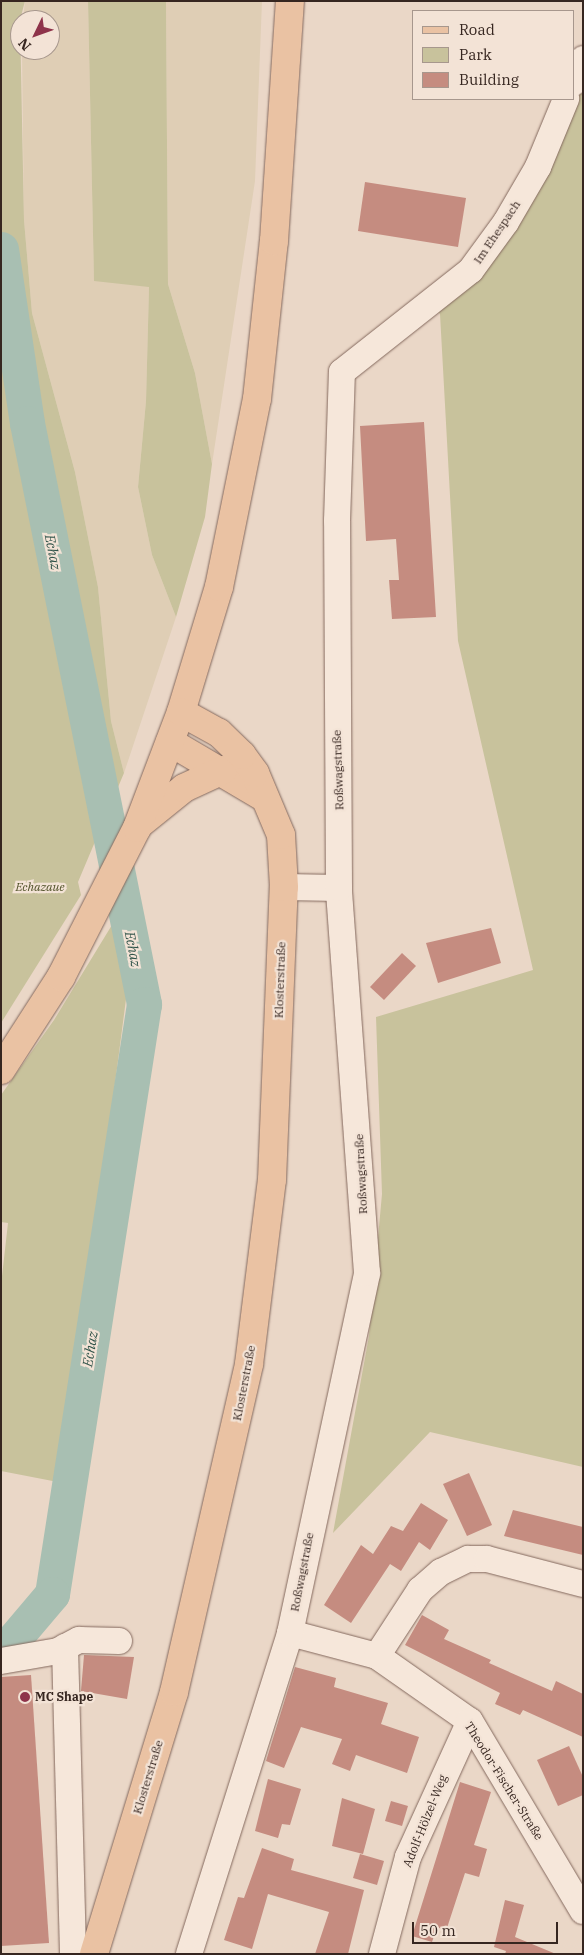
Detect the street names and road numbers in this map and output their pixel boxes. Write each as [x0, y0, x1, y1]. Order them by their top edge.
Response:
street label: Im Ehespach [470, 197, 524, 267]
street label: Roßwagstraße [329, 730, 347, 810]
street label: Klosterstraße [271, 941, 289, 1019]
street label: Roßwagstraße [352, 1133, 370, 1215]
street label: Klosterstraße [230, 1344, 258, 1422]
street label: Roßwagstraße [287, 1531, 317, 1613]
street label: Theodor-Fischer-Straße [462, 1719, 546, 1843]
street label: Klosterstraße [130, 1738, 166, 1816]
street label: Adolf-Hölzel-Weg [400, 1773, 450, 1869]

